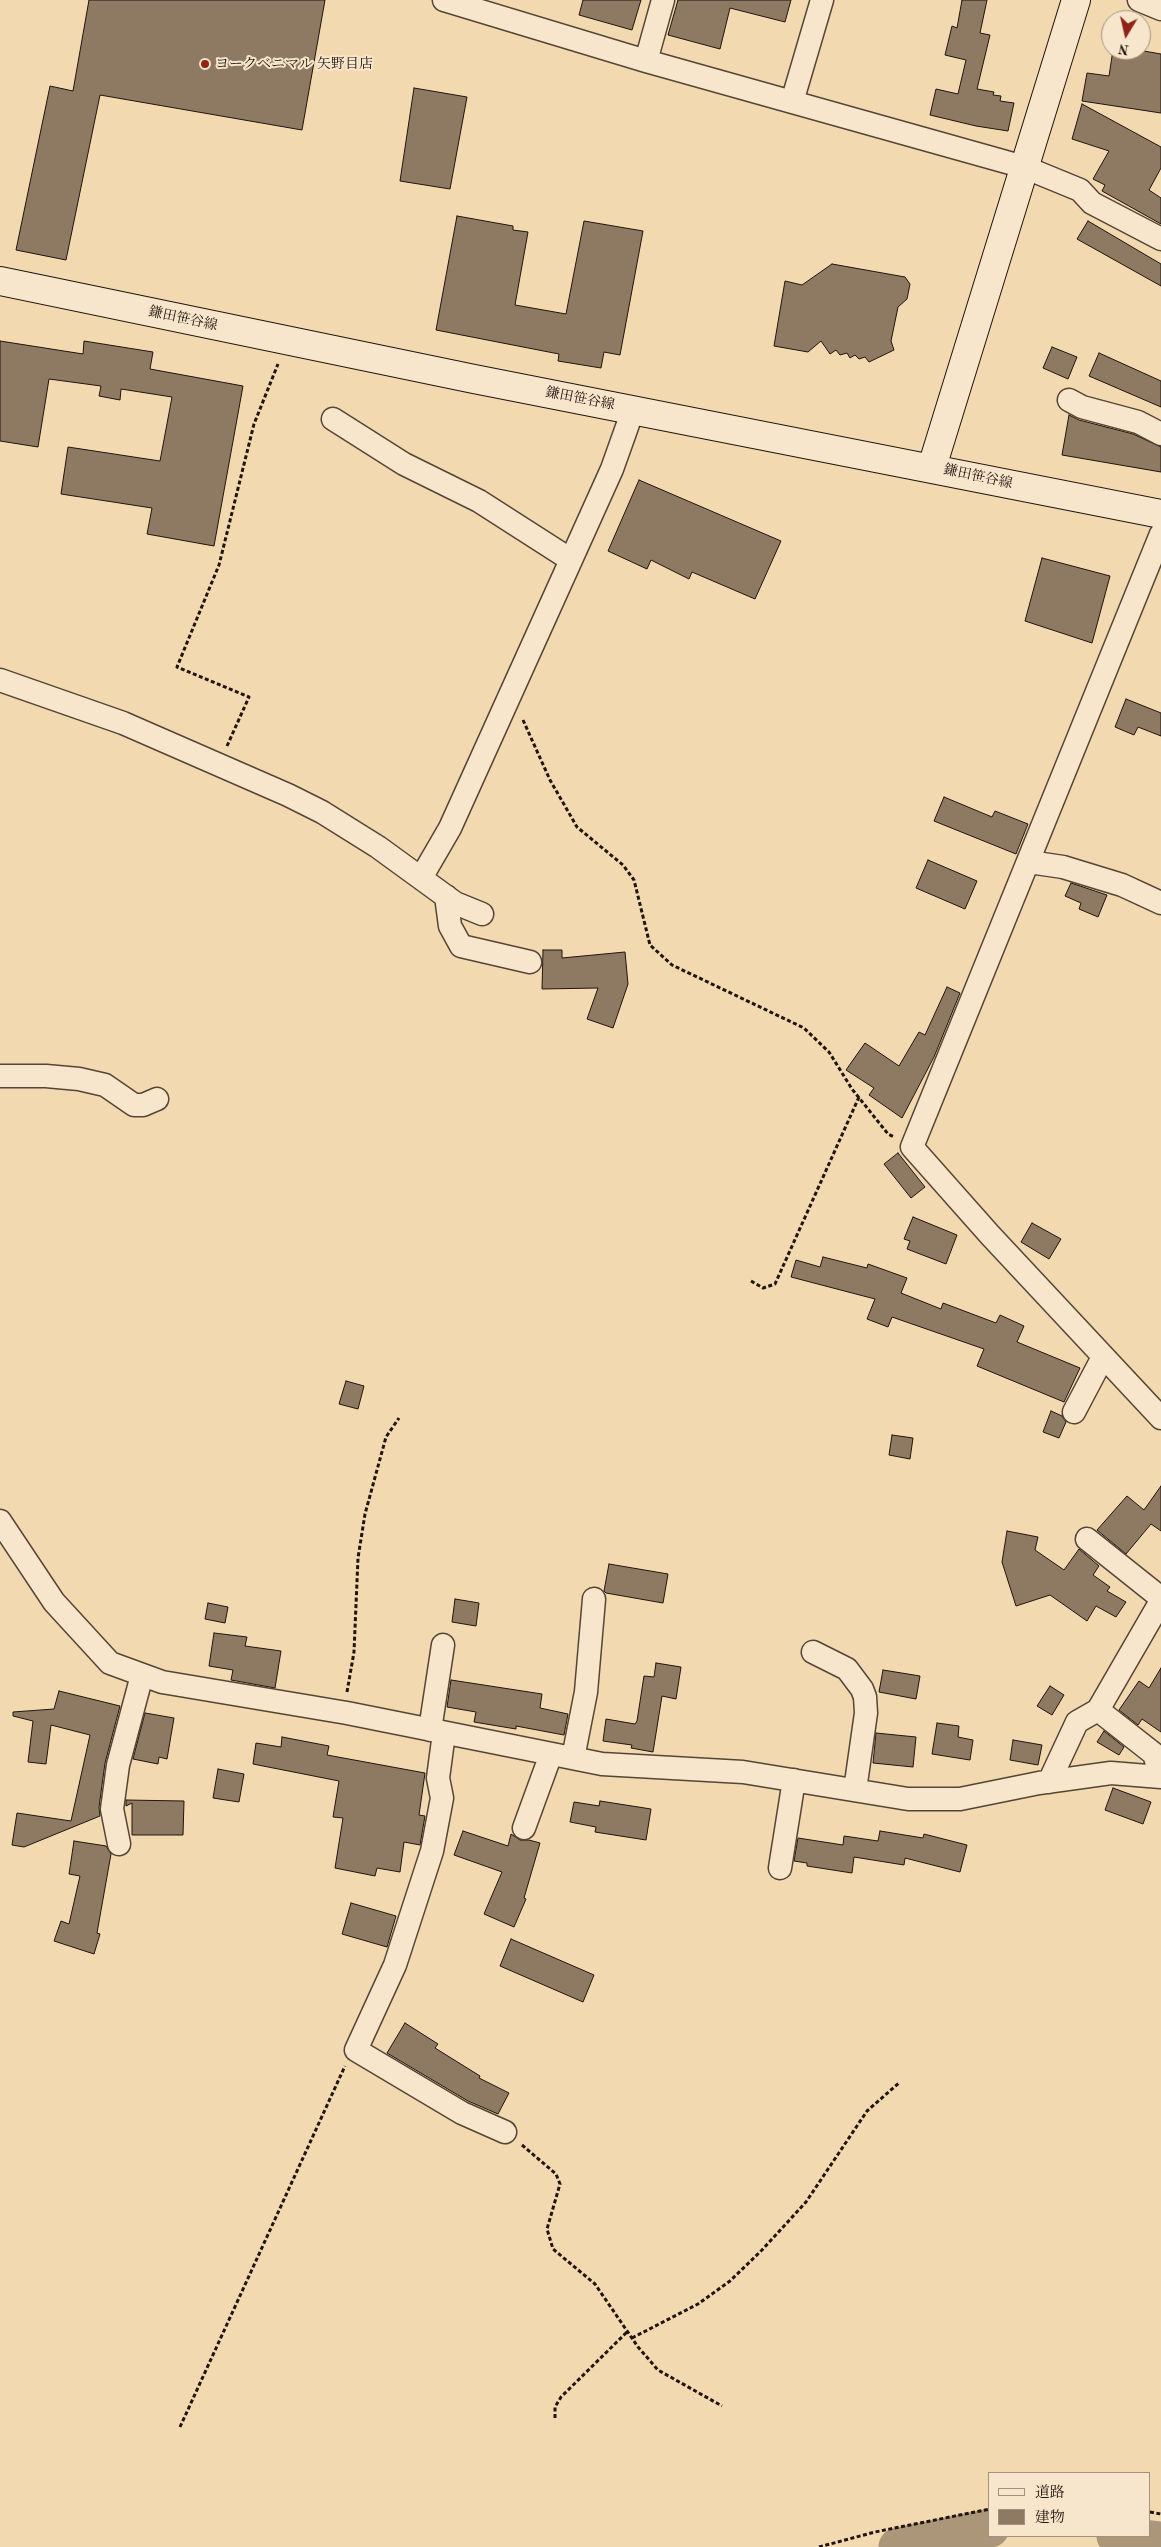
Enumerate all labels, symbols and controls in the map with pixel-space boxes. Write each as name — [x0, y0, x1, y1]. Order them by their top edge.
north arrow — [1101, 10, 1151, 60]
text: N — [1117, 41, 1130, 57]
place label: ヨークベニマル 矢野目店 — [215, 56, 373, 72]
marker: ヨークベニマル 矢野目店 — [199, 58, 211, 70]
street label: 鎌田笹谷線 — [147, 304, 219, 334]
street label: 鎌田笹谷線 — [544, 384, 616, 414]
street label: 鎌田笹谷線 — [942, 462, 1014, 492]
legend — [988, 2472, 1151, 2537]
text: 道路 — [1035, 2486, 1065, 2501]
text: 建物 — [1035, 2511, 1065, 2526]

